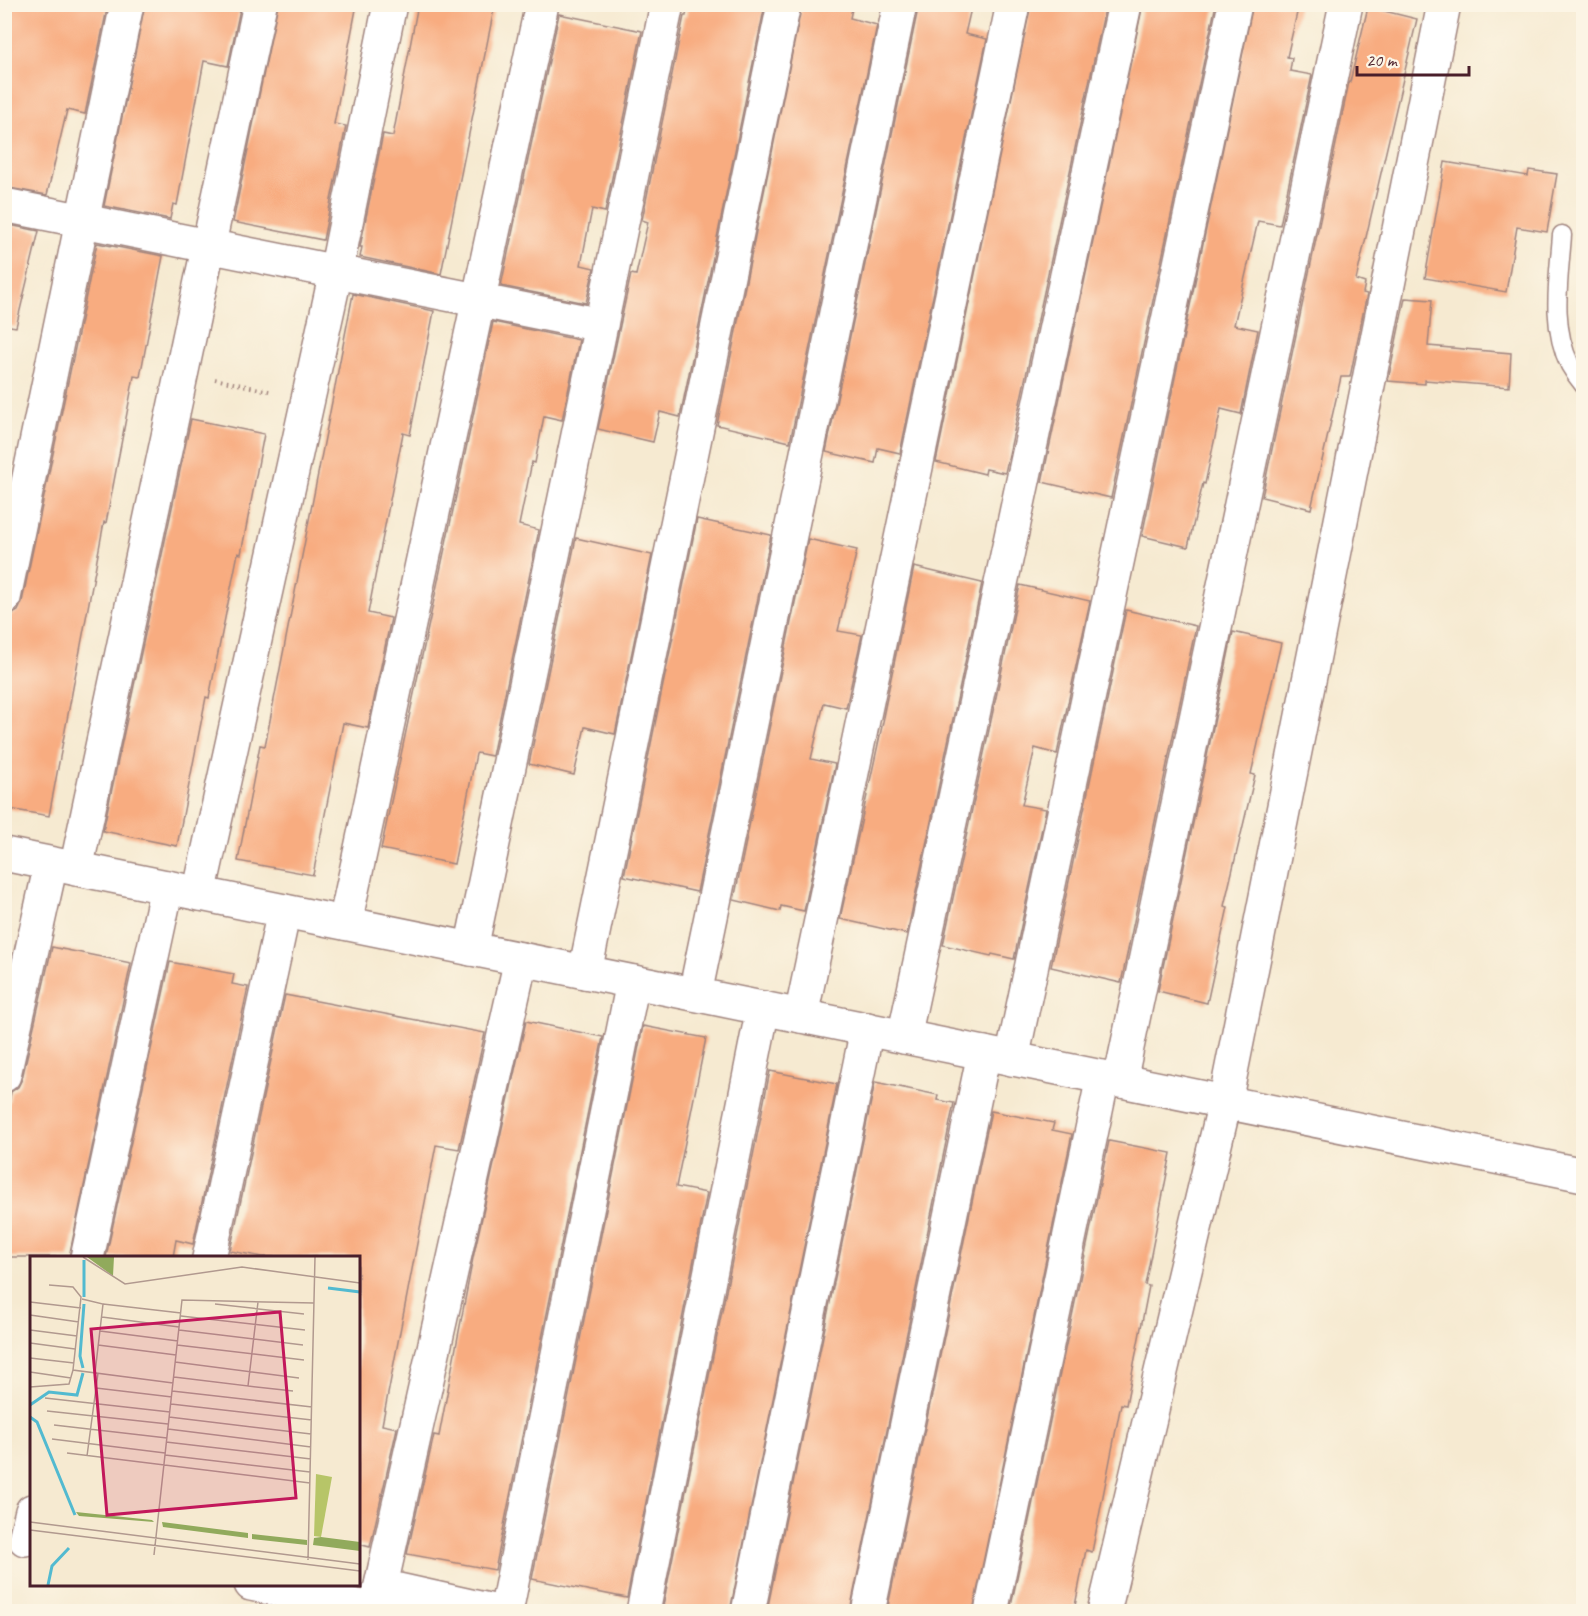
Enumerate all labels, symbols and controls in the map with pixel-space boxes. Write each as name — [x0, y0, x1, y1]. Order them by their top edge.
scale bar — [1357, 39, 1470, 77]
text: 20 m — [1366, 49, 1399, 71]
inset map — [30, 1256, 360, 1586]

